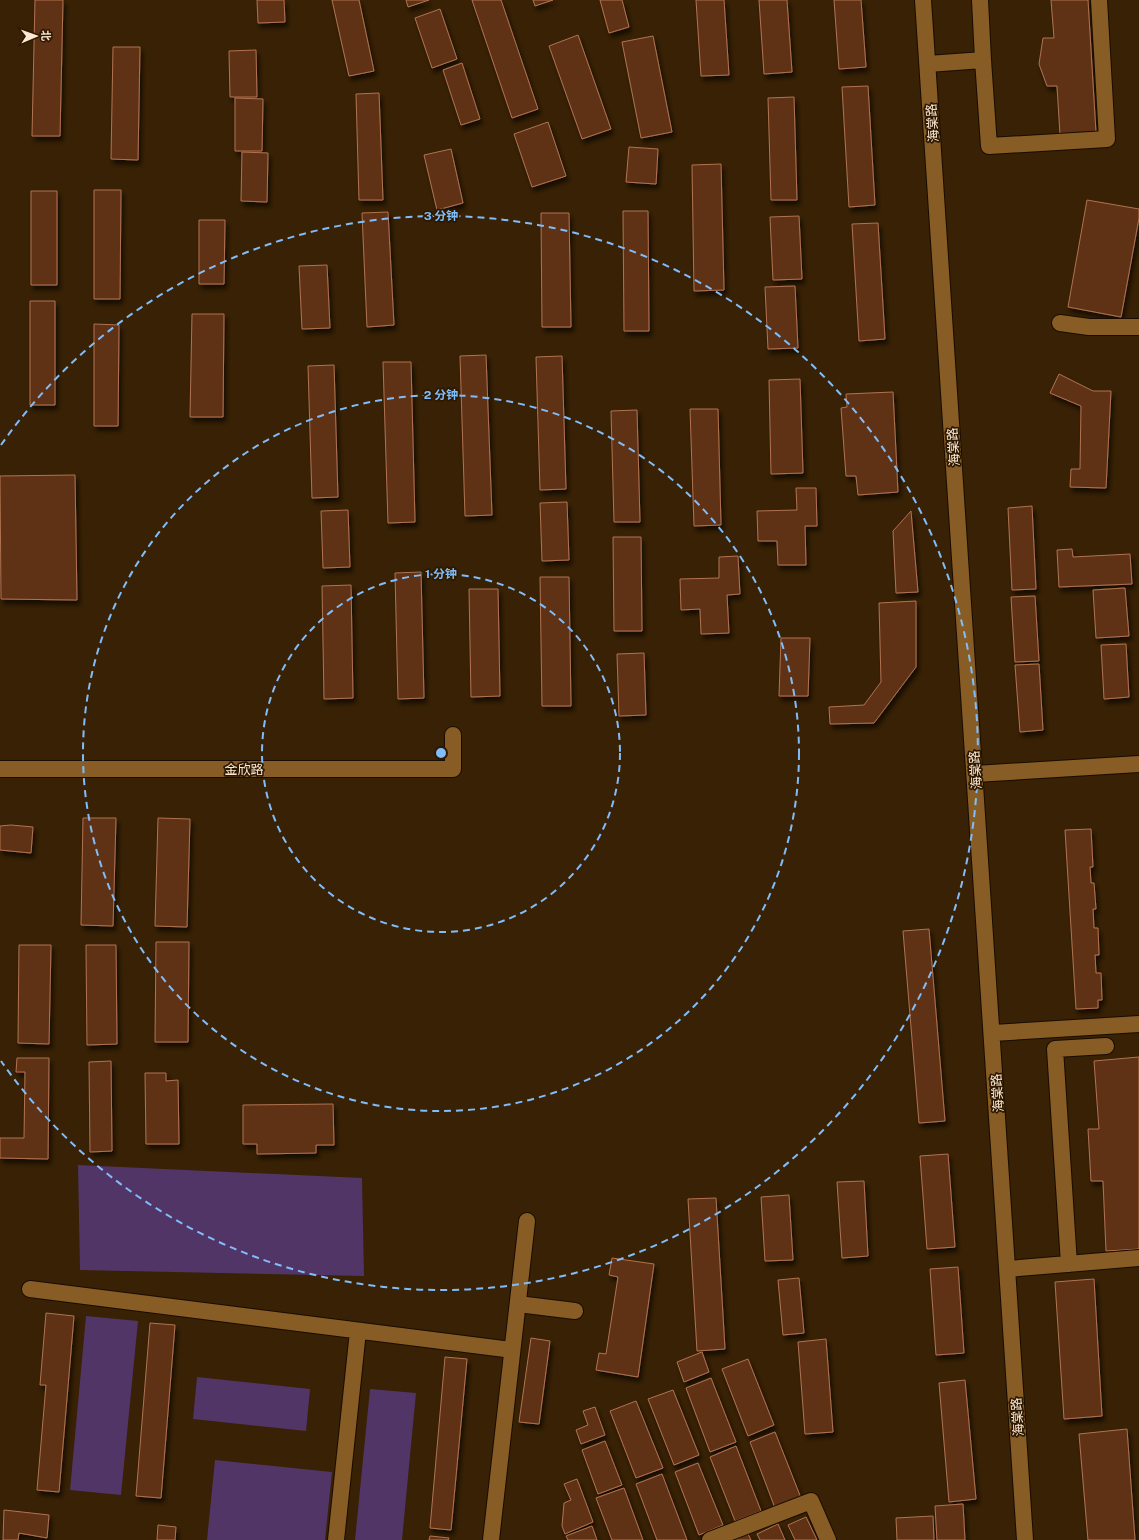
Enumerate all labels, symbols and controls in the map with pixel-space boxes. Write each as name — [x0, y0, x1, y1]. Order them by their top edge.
north arrow — [16, 16, 56, 56]
text: 北 — [40, 30, 52, 41]
street label: 海棠路 — [924, 103, 941, 143]
text: 3 分钟 — [424, 209, 458, 223]
text: 2 分钟 — [424, 388, 458, 402]
street label: 海棠路 — [945, 427, 962, 467]
text: 1 分钟 — [425, 567, 457, 581]
centre of rings — [434, 746, 448, 760]
street label: 海棠路 — [967, 750, 984, 790]
street label: 金欣路 — [224, 762, 264, 777]
street label: 海棠路 — [989, 1073, 1006, 1113]
street label: 海棠路 — [1009, 1397, 1026, 1437]

